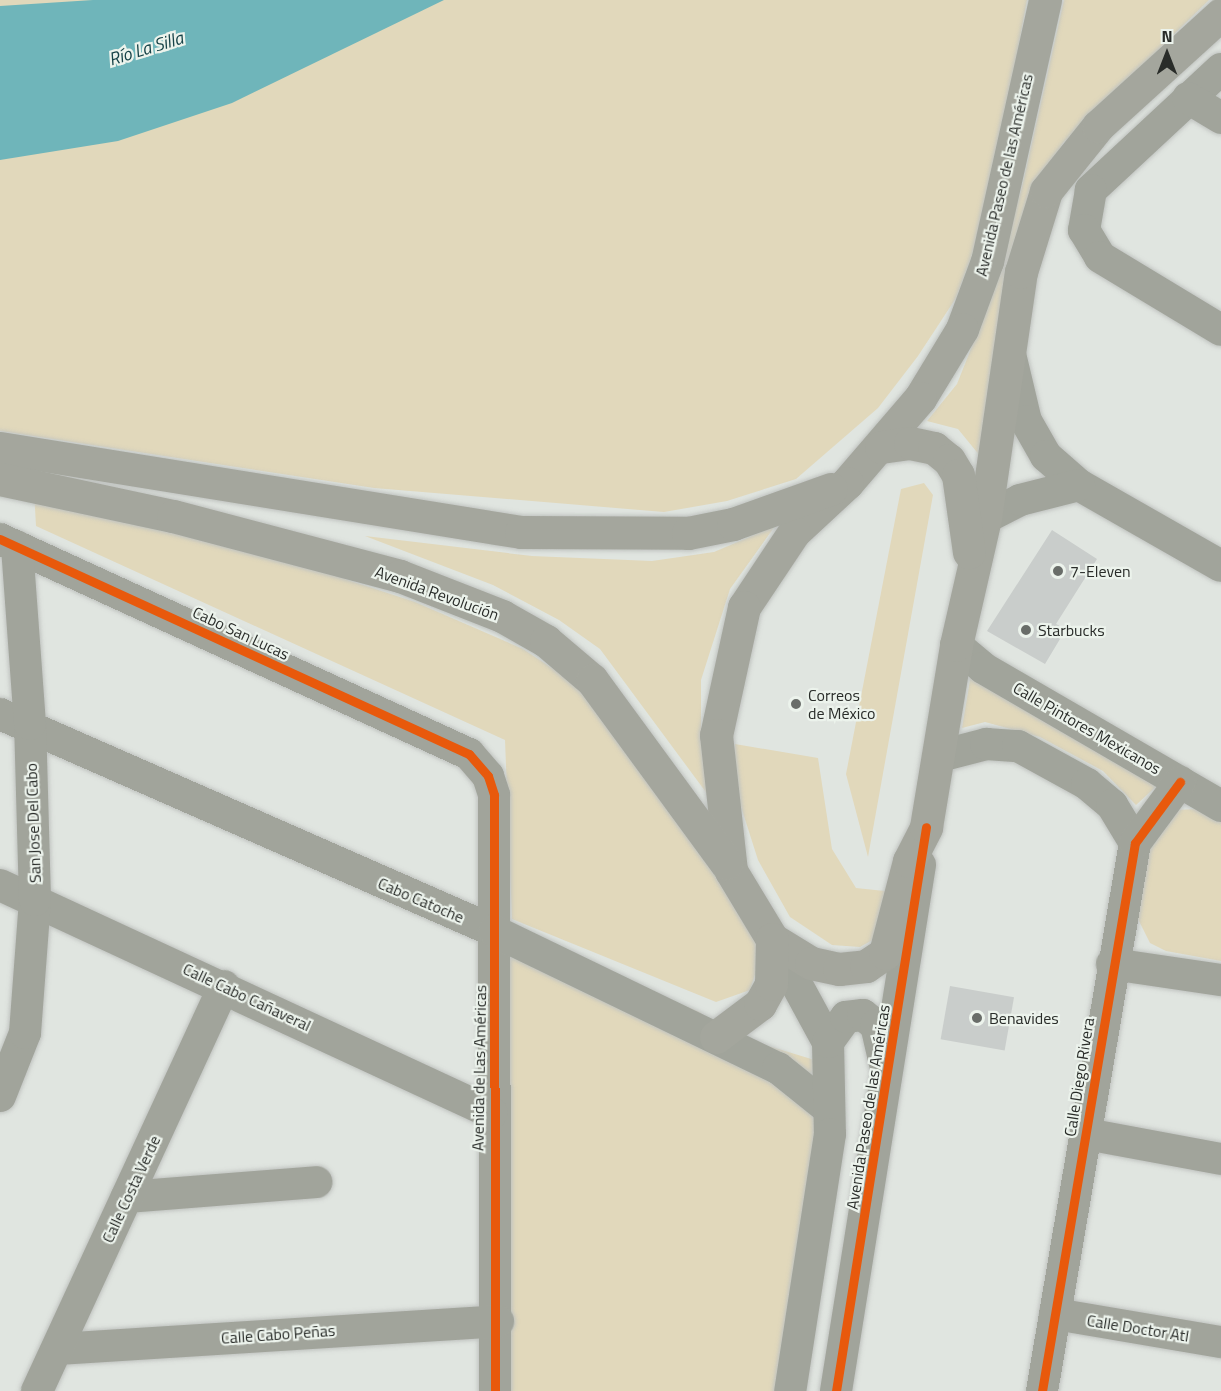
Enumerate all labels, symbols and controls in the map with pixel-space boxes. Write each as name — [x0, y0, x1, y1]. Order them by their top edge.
north arrow — [1137, 24, 1197, 84]
text: N — [1161, 24, 1173, 48]
water label: Río La Silla — [106, 27, 186, 71]
street label: Avenida Paseo de las Américas — [971, 72, 1037, 278]
place label: 7-Eleven — [1070, 561, 1131, 581]
street label: Avenida Revolución — [372, 562, 502, 624]
marker: 7-Eleven — [1051, 564, 1065, 578]
street label: Cabo San Lucas — [190, 602, 292, 664]
place label: Starbucks — [1038, 620, 1105, 640]
marker: Starbucks — [1019, 623, 1033, 637]
street label: Calle Pintores Mexicanos — [1010, 678, 1164, 778]
place label: Correos de México — [808, 685, 876, 723]
marker: Correos de México — [789, 697, 803, 711]
street label: San Jose Del Cabo — [21, 763, 45, 883]
street label: Cabo Catoche — [375, 873, 467, 927]
street label: Calle Cabo Cañaveral — [180, 959, 314, 1035]
street label: Avenida de Las Américas — [468, 985, 490, 1151]
street label: Avenida Paseo de las Américas — [842, 1003, 894, 1211]
place label: Benavides — [989, 1008, 1059, 1028]
marker: Benavides — [970, 1011, 984, 1025]
street label: Calle Diego Rivera — [1060, 1016, 1098, 1138]
street label: Calle Costa Verde — [98, 1132, 164, 1246]
street label: Calle Doctor Atl — [1086, 1310, 1190, 1346]
street label: Calle Cabo Peñas — [220, 1320, 336, 1348]

